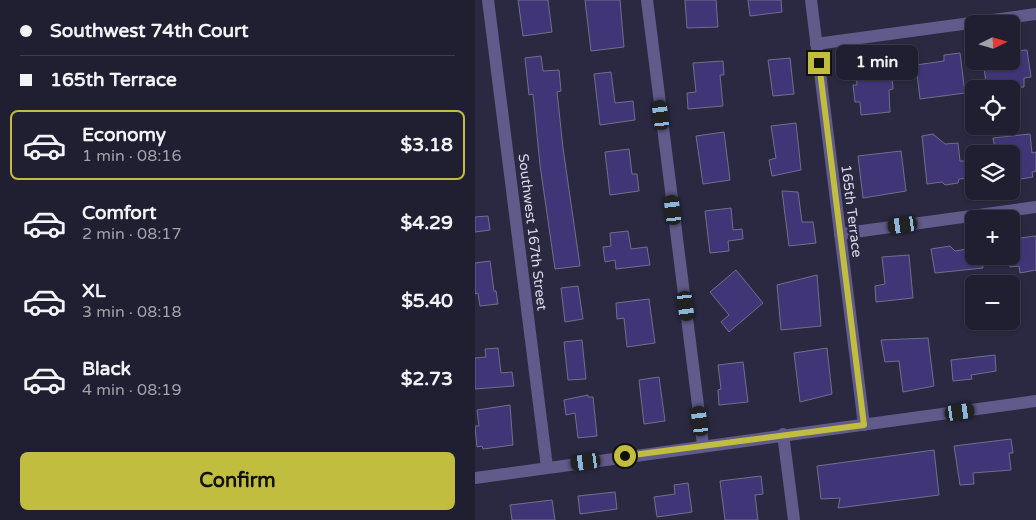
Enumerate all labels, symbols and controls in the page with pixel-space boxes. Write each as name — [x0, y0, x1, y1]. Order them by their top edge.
north arrow — [965, 15, 1020, 70]
map controls — [965, 15, 1020, 330]
text: Southwest 74th Court — [50, 20, 249, 42]
callout: 1 min — [837, 46, 919, 80]
route end — [808, 52, 830, 74]
text: 1 min — [856, 52, 898, 72]
text: 165th Terrace — [50, 69, 177, 91]
button: locate — [965, 80, 1020, 135]
car — [651, 99, 670, 131]
icon: car — [22, 123, 67, 168]
text: Economy — [82, 124, 166, 146]
text: $3.18 — [401, 134, 453, 156]
button: layers — [965, 145, 1020, 200]
text: 1 min · 08:16 — [82, 146, 181, 166]
street label: Southwest 167th Street — [514, 153, 551, 312]
street label: 165th Terrace — [837, 164, 866, 259]
car — [663, 194, 682, 226]
icon: car — [22, 201, 67, 246]
text: Comfort — [82, 202, 156, 224]
button: + — [965, 210, 1020, 265]
text: $4.29 — [401, 212, 453, 234]
car — [887, 215, 918, 235]
text: 2 min · 08:17 — [82, 224, 181, 244]
button: − — [965, 275, 1020, 330]
icon: car — [22, 279, 67, 324]
text: XL — [82, 280, 106, 302]
text: $5.40 — [401, 290, 453, 312]
car — [676, 290, 695, 322]
text: 3 min · 08:18 — [82, 302, 181, 322]
icon: car — [22, 357, 67, 402]
text: Black — [82, 358, 131, 380]
text: $2.73 — [401, 368, 453, 390]
text: 4 min · 08:19 — [82, 380, 181, 400]
car — [944, 402, 975, 422]
car — [690, 405, 709, 437]
route start — [614, 445, 636, 467]
button: Confirm — [20, 452, 455, 510]
car — [570, 452, 601, 472]

